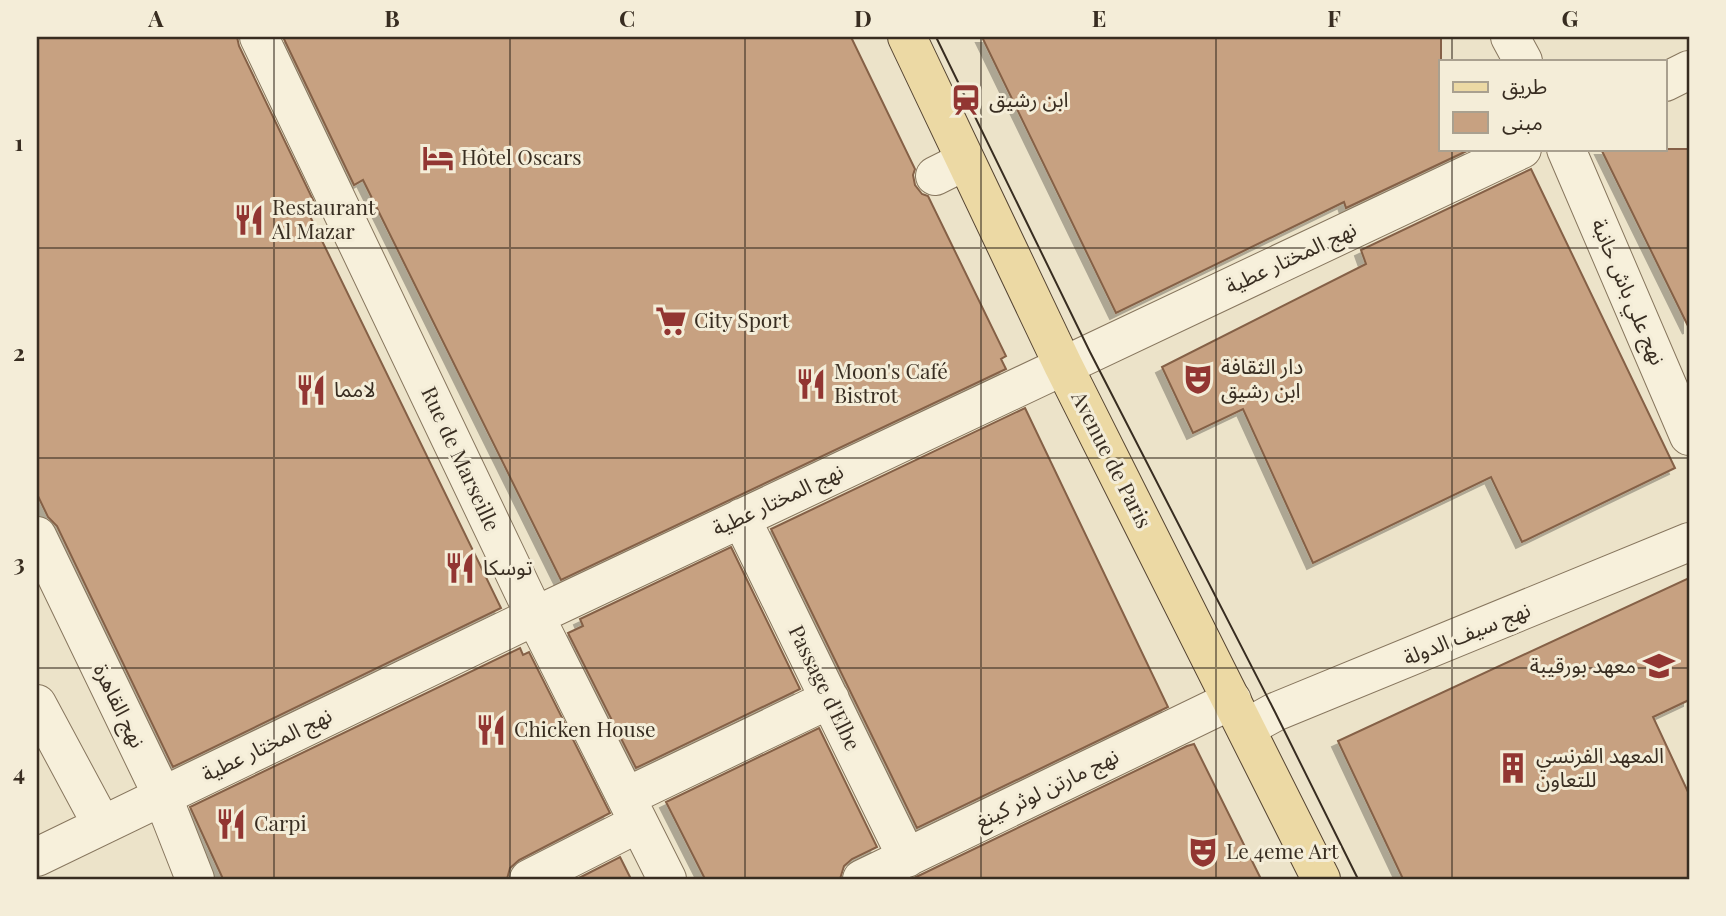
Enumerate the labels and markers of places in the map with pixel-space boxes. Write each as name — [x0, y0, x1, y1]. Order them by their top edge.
station icon: ابن رشيق — [949, 83, 983, 117]
place label: ابن رشيق — [989, 84, 1069, 113]
hotel icon: Hôtel Oscars — [421, 141, 455, 175]
place label: Hôtel Oscars — [461, 142, 582, 170]
place label: Restaurant Al Mazar — [271, 192, 376, 244]
restaurant icon: Restaurant Al Mazar — [232, 203, 266, 237]
supermarket icon: City Sport — [654, 304, 688, 338]
place label: City Sport — [694, 305, 790, 333]
place label: دار الثقافة ابن رشيق — [1221, 351, 1303, 404]
place label: Moon's Café Bistrot — [834, 356, 948, 408]
theatre icon: دار الثقافة ابن رشيق — [1181, 362, 1215, 396]
restaurant icon: Moon's Café Bistrot — [794, 367, 828, 401]
restaurant icon: لامما — [294, 373, 328, 407]
place label: لامما — [334, 374, 376, 402]
restaurant icon: توسكا — [443, 551, 477, 585]
place label: توسكا — [483, 552, 532, 580]
school or university icon: معهد بورقيبة — [1642, 649, 1676, 683]
place label: معهد بورقيبة — [1530, 650, 1636, 678]
restaurant icon: Chicken House — [474, 713, 508, 747]
place label: Chicken House — [514, 714, 656, 742]
place label: المعهد الفرنسي للتعاون — [1536, 740, 1664, 792]
building icon: المعهد الفرنسي للتعاون — [1496, 751, 1530, 785]
restaurant icon: Carpi — [214, 807, 248, 841]
place label: Carpi — [254, 808, 307, 836]
theatre icon: Le 4eme Art — [1186, 835, 1220, 869]
place label: Le 4eme Art — [1226, 836, 1339, 864]

